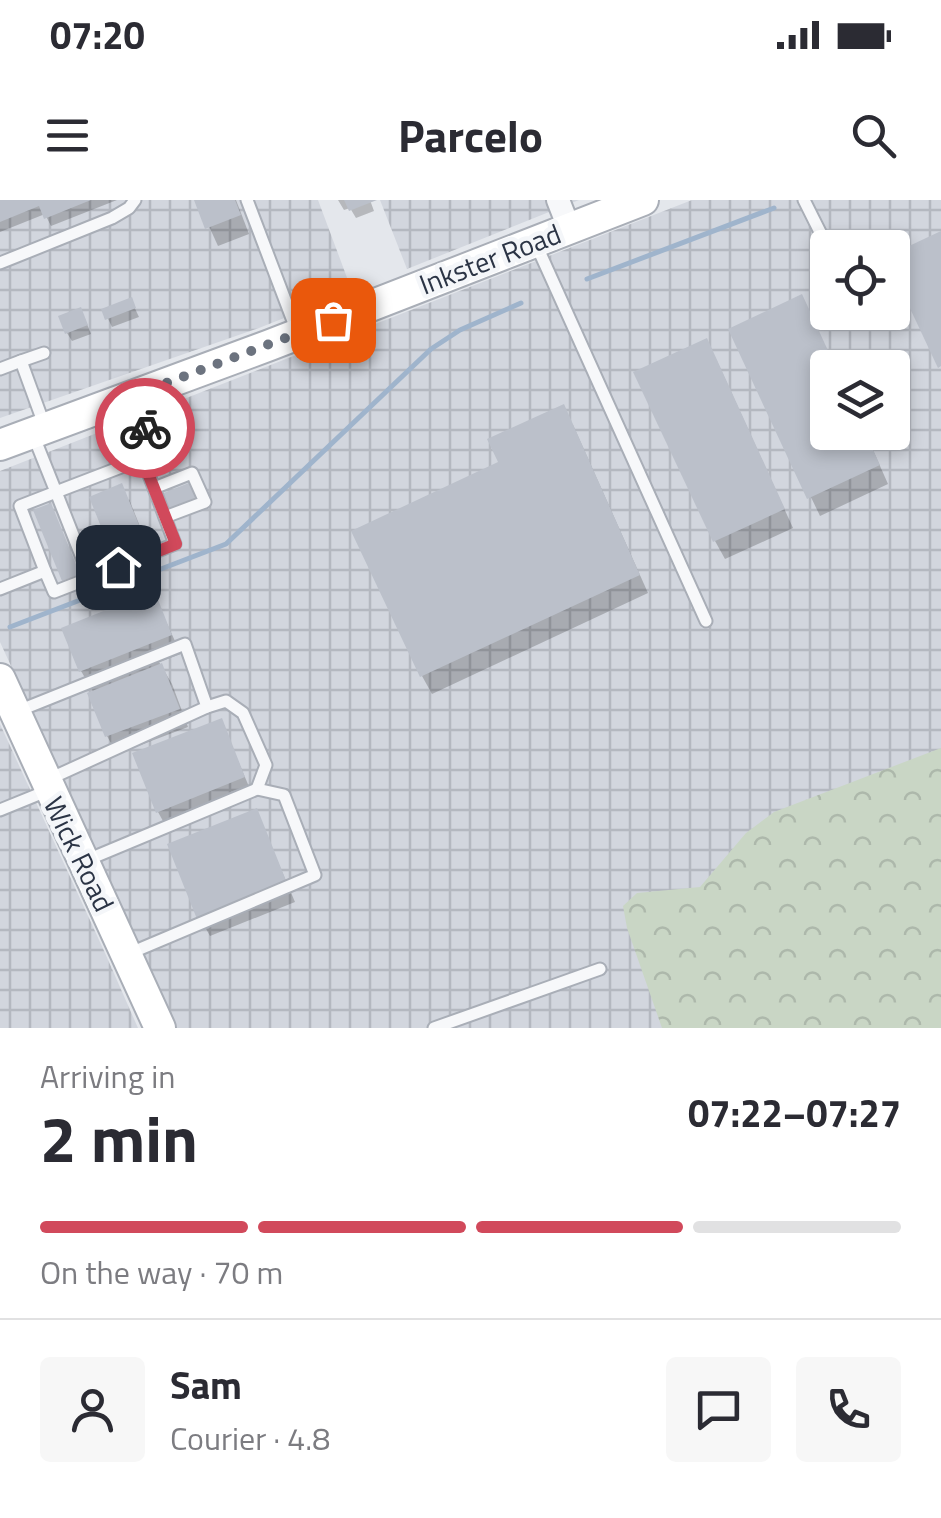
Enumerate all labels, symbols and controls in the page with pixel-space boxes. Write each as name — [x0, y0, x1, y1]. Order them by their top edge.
text: 07:20 — [50, 6, 145, 64]
text: Parcelo — [398, 101, 543, 169]
icon: menu — [40, 108, 95, 163]
icon: search — [846, 108, 901, 163]
street label: Inkster Road — [413, 212, 567, 305]
map controls — [810, 230, 910, 450]
button: locate — [810, 230, 910, 330]
pin — [291, 278, 376, 363]
icon: bag — [306, 293, 361, 348]
button: layers — [810, 350, 910, 450]
courier — [95, 378, 195, 478]
icon: bike — [118, 401, 173, 456]
pin — [76, 525, 161, 610]
icon: home — [91, 540, 146, 595]
street label: Wick Road — [33, 789, 126, 919]
text: Arriving in — [40, 1052, 176, 1100]
text: 07:22–07:27 — [688, 1084, 901, 1142]
text: 2 min — [40, 1088, 198, 1187]
text: On the way · 70 m — [40, 1248, 283, 1296]
text: Sam — [170, 1356, 242, 1414]
button: person — [40, 1357, 145, 1462]
button: chat — [666, 1357, 771, 1462]
button: phone — [796, 1357, 901, 1462]
text: Courier · 4.8 — [170, 1414, 330, 1462]

